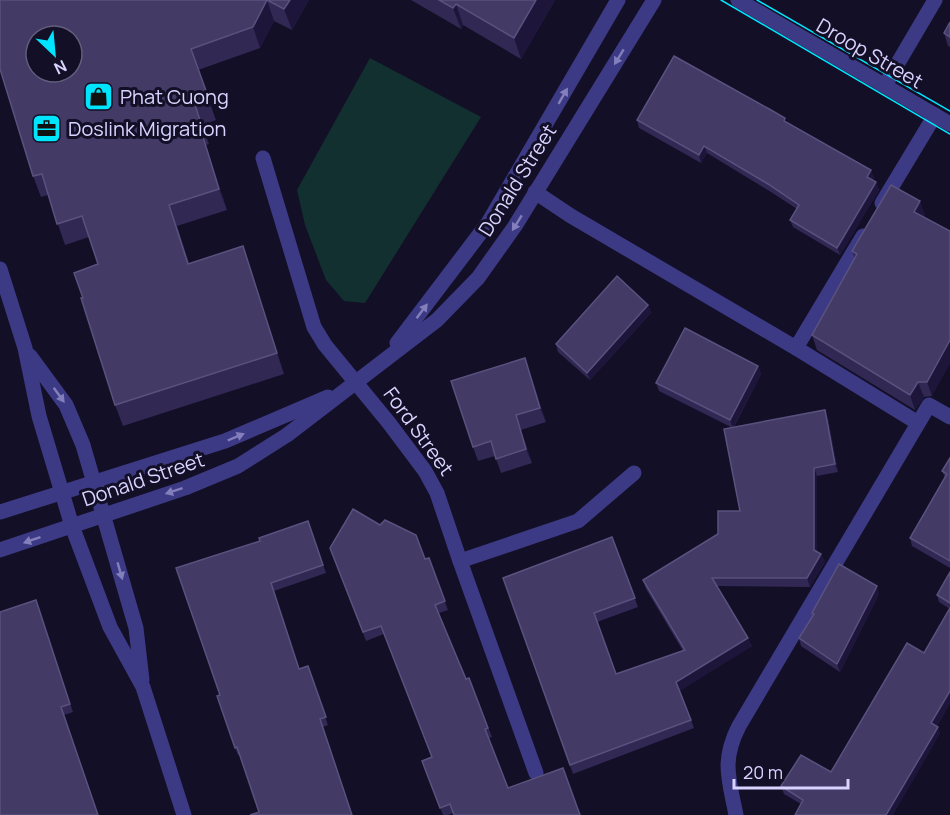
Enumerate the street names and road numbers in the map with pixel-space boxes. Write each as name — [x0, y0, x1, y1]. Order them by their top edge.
street label: Droop Street — [812, 12, 928, 94]
street label: Donald Street — [472, 119, 562, 241]
street label: Ford Street — [378, 381, 460, 481]
street label: Donald Street — [78, 445, 208, 513]

